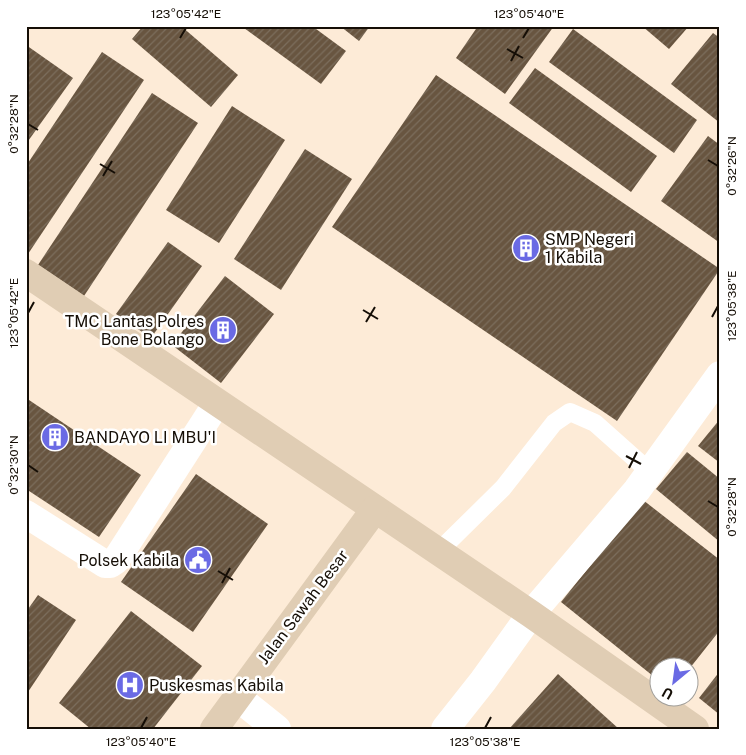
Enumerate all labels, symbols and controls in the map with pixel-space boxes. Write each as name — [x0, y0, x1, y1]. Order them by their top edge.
text: 123°05'42"E — [151, 7, 221, 21]
text: 123°05'40"E — [494, 7, 564, 21]
text: 0°32'28"N — [7, 94, 21, 154]
text: 0°32'26"N — [725, 136, 739, 196]
place label: SMP Negeri 1 Kabila — [545, 230, 634, 267]
building icon: SMP Negeri 1 Kabila — [511, 233, 541, 263]
text: 123°05'38"E — [725, 271, 739, 341]
text: 123°05'42"E — [7, 278, 21, 348]
place label: TMC Lantas Polres Bone Bolango — [65, 312, 204, 349]
building icon: TMC Lantas Polres Bone Bolango — [208, 315, 238, 345]
building icon: BANDAYO LI MBU'I — [40, 422, 70, 452]
place label: BANDAYO LI MBU'I — [74, 428, 216, 447]
text: 0°32'30"N — [7, 435, 21, 495]
text: 0°32'28"N — [725, 477, 739, 537]
public building icon: Polsek Kabila — [183, 545, 213, 575]
street label: Jalan Sawah Besar — [254, 546, 352, 668]
place label: Polsek Kabila — [78, 551, 179, 570]
north arrow — [648, 658, 698, 708]
hospital icon: Puskesmas Kabila — [115, 670, 145, 700]
place label: Puskesmas Kabila — [149, 676, 284, 695]
text: U — [659, 684, 676, 703]
text: 123°05'40"E — [106, 735, 176, 749]
text: 123°05'38"E — [450, 735, 520, 749]

